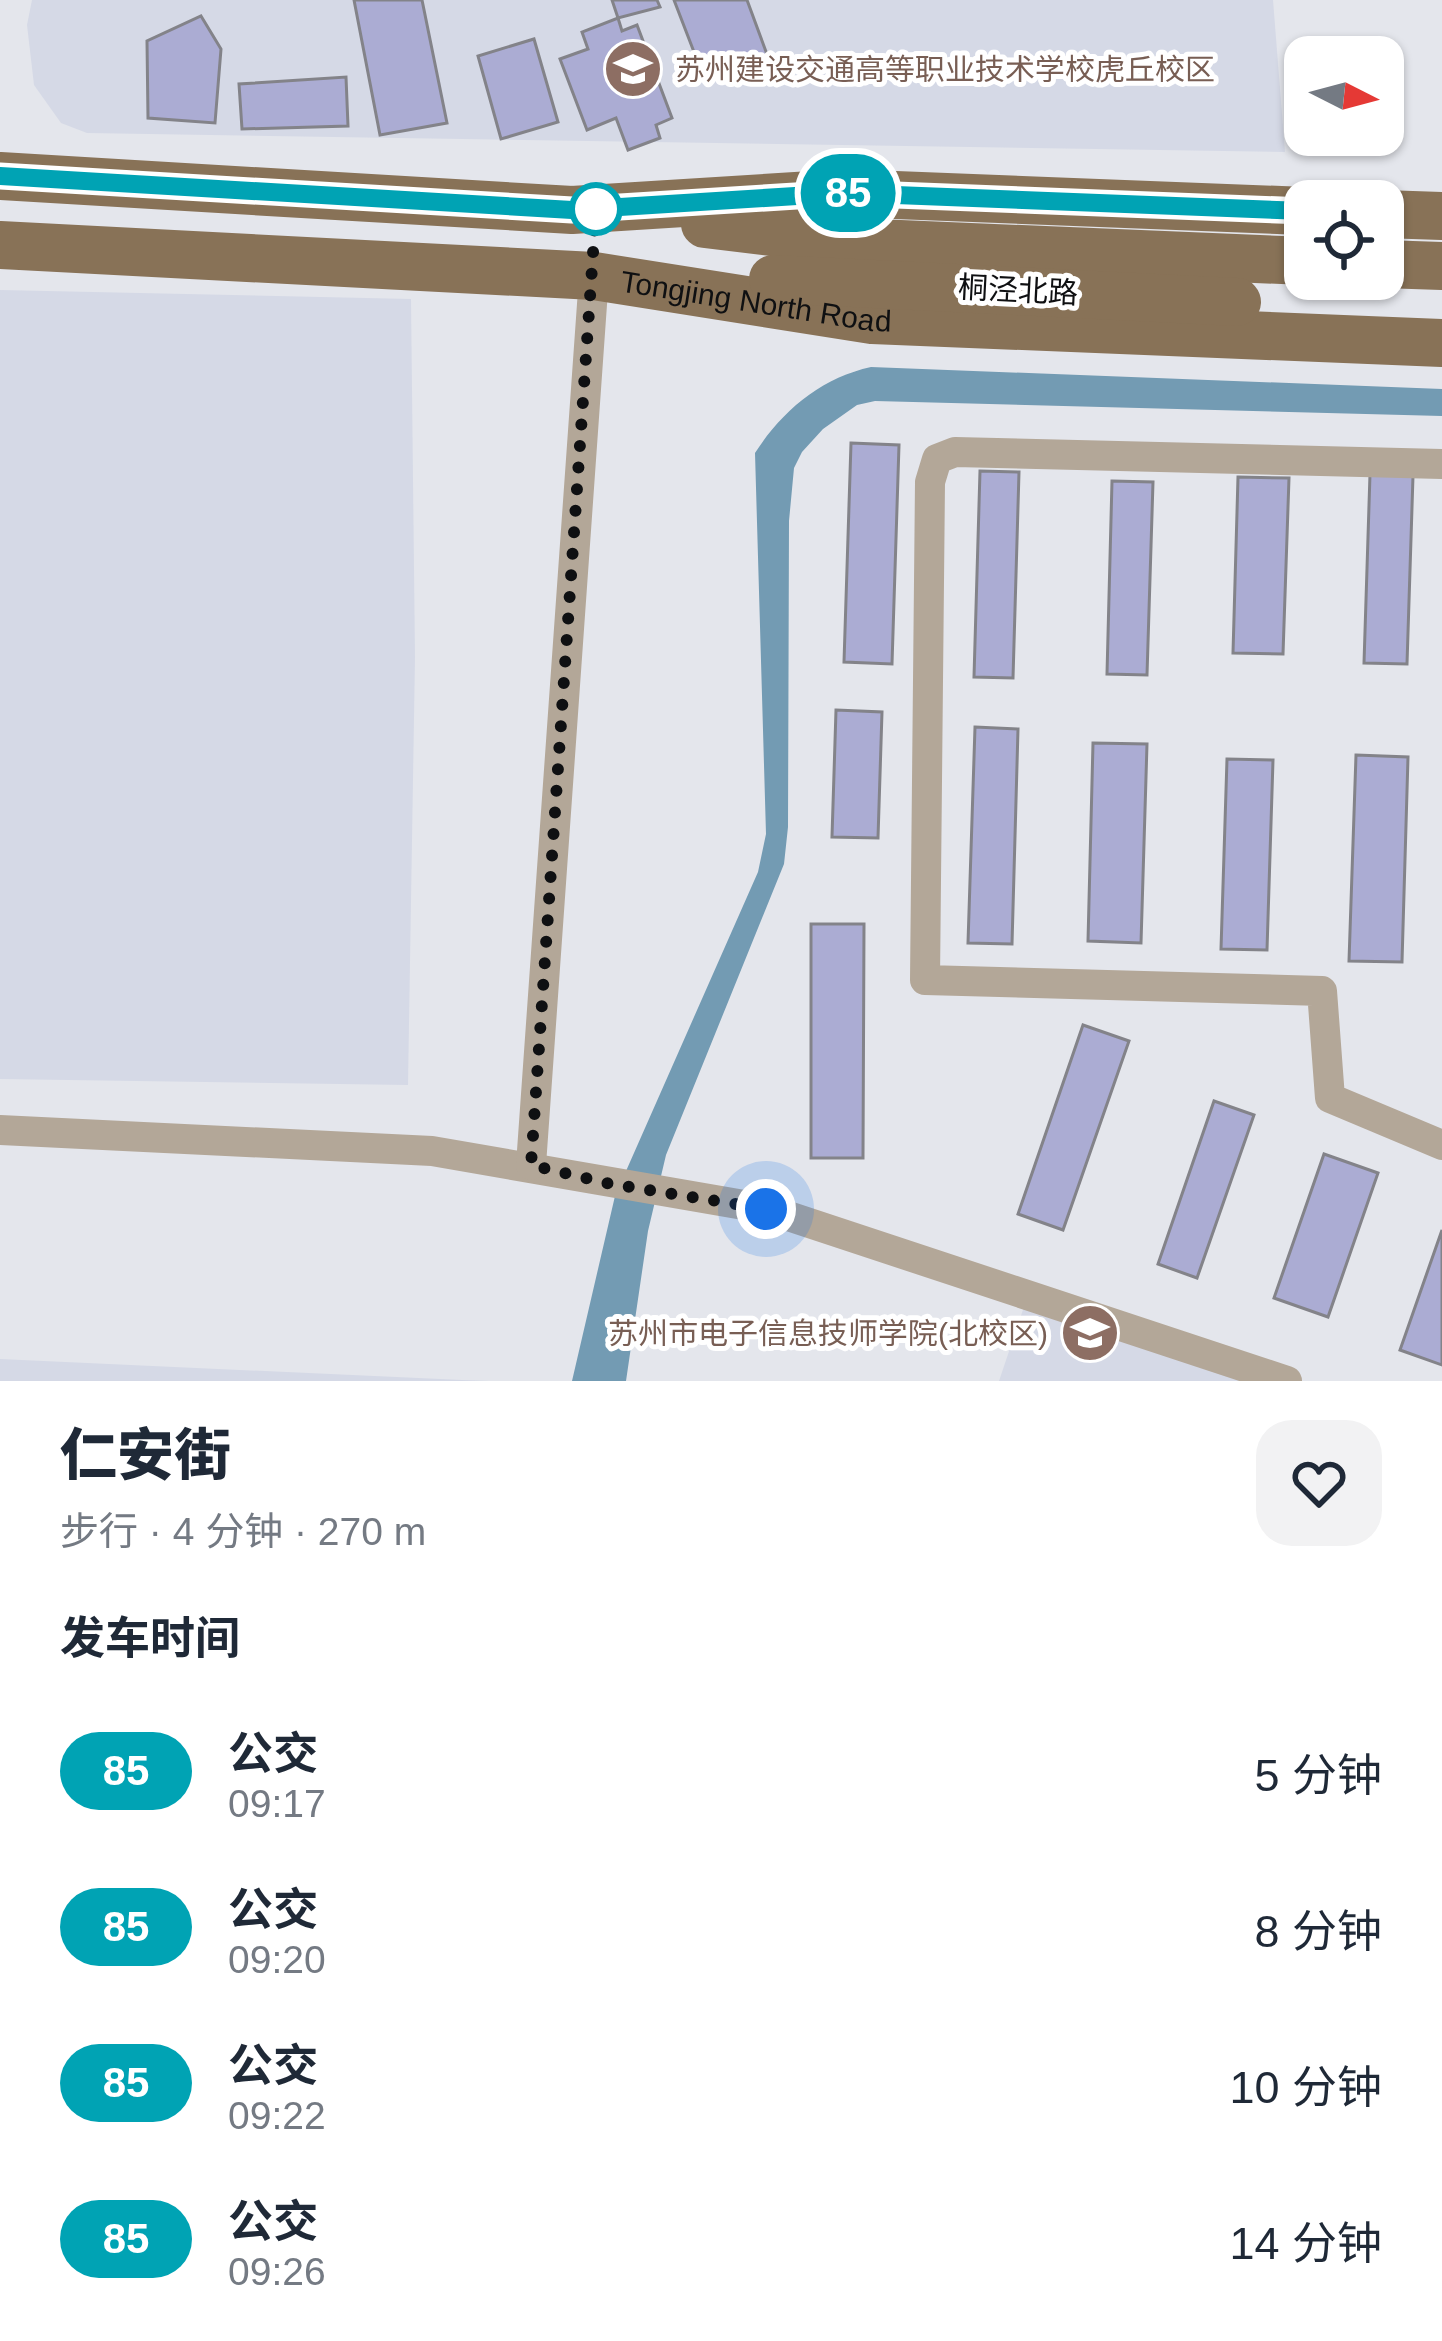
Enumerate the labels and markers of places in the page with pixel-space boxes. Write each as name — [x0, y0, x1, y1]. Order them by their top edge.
school or university icon: 苏州建设交通高等职业技术学校虎丘校区 — [602, 38, 664, 100]
place label: 苏州建设交通高等职业技术学校虎丘校区 — [675, 53, 1215, 86]
unlabelled marker — [571, 184, 621, 234]
school or university icon: 苏州市电子信息技师学院(北校区) — [1059, 1302, 1121, 1364]
place label: 苏州市电子信息技师学院(北校区) — [608, 1317, 1048, 1350]

